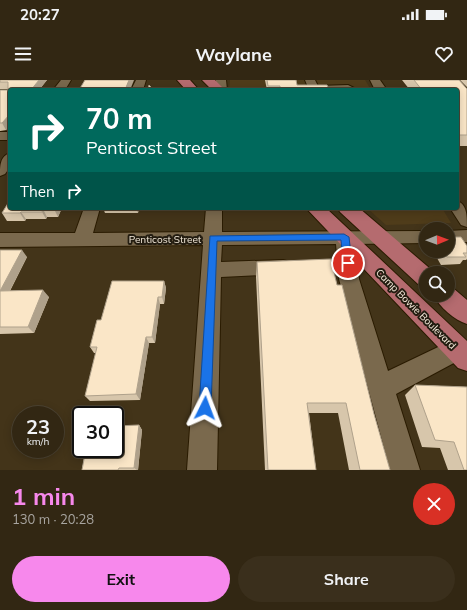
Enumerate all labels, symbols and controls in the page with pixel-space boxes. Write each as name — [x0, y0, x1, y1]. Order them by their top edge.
text: 20:27 — [20, 5, 60, 24]
icon: menu — [12, 43, 34, 65]
text: Waylane — [195, 43, 272, 66]
icon: heart — [433, 43, 455, 65]
text: 70 m — [86, 101, 152, 136]
icon: right — [20, 104, 72, 156]
text: Penticost Street — [86, 136, 217, 159]
icon: right — [63, 180, 85, 202]
text: Then — [20, 182, 55, 201]
north arrow — [419, 222, 455, 258]
map controls — [419, 222, 455, 302]
street label: Penticost Street — [129, 233, 202, 246]
pin — [331, 246, 365, 280]
icon: arrive — [337, 252, 359, 274]
street label: Camp Bowie Boulevard — [373, 266, 459, 352]
button: search — [419, 266, 455, 302]
position arrow — [184, 387, 226, 429]
speed limit sign: 30 — [72, 406, 124, 458]
text: 23 — [26, 414, 50, 439]
text: km/h — [27, 435, 49, 448]
text: 1 min — [12, 481, 75, 511]
button: close — [413, 483, 455, 525]
text: 130 m · 20:28 — [12, 511, 94, 527]
button: Exit — [12, 556, 230, 602]
button: Share — [238, 556, 455, 602]

